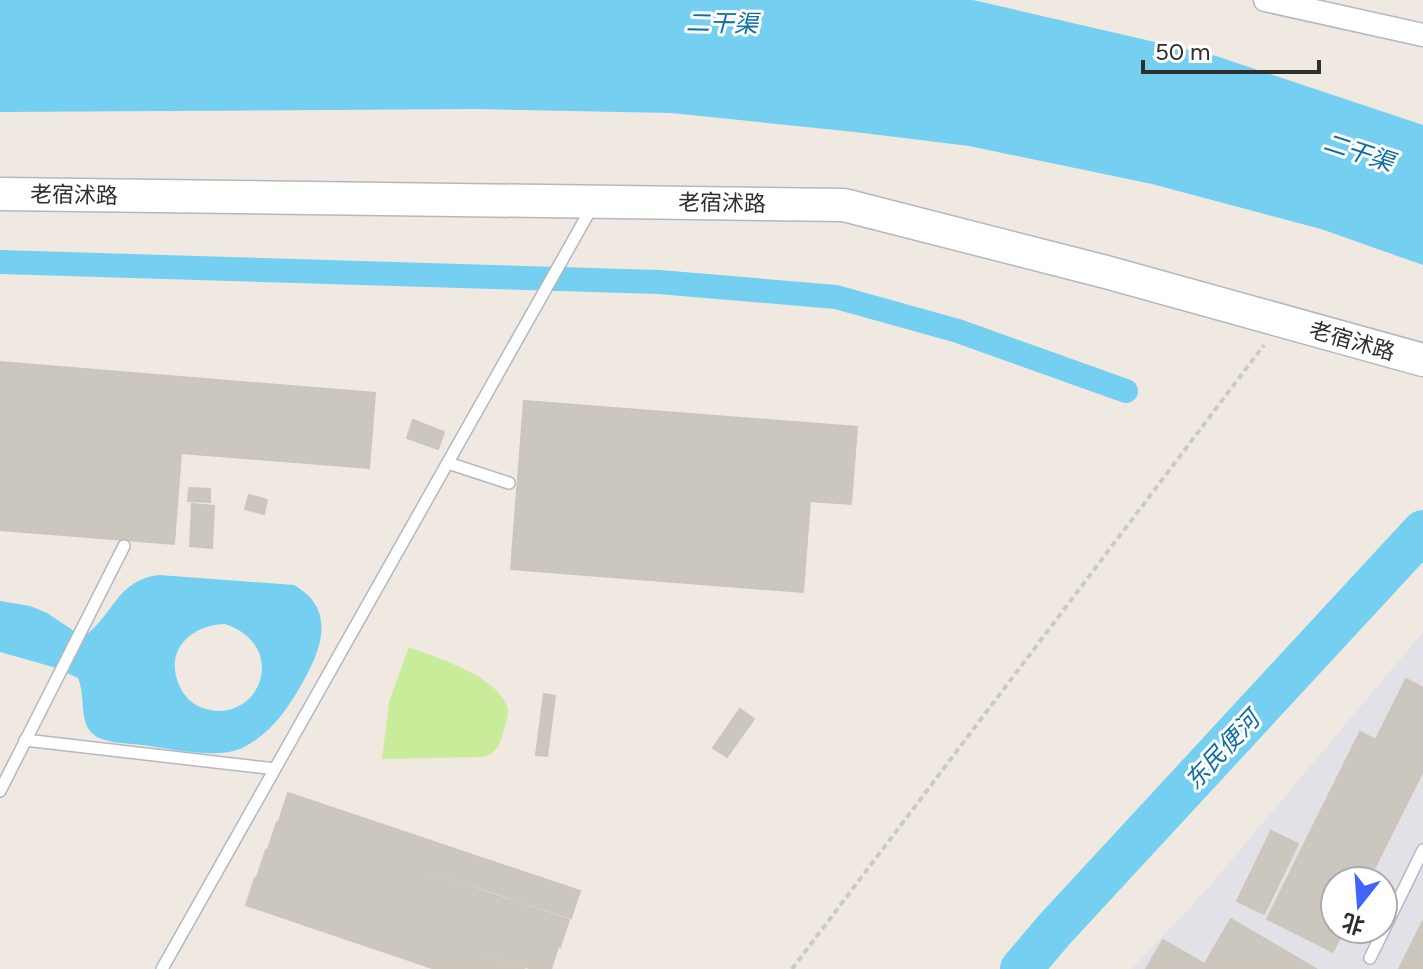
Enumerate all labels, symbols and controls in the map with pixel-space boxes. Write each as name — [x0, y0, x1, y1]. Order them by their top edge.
water label: 二干渠 — [686, 8, 761, 38]
scale bar — [1143, 24, 1319, 74]
text: 50 m — [1155, 37, 1211, 66]
water label: 二干渠 — [1320, 127, 1401, 178]
street label: 老宿沭路 — [30, 181, 118, 209]
street label: 老宿沭路 — [678, 189, 766, 217]
street label: 老宿沭路 — [1306, 316, 1398, 366]
water label: 东民便河 — [1179, 702, 1268, 795]
north arrow — [1319, 865, 1399, 945]
text: 北 — [1339, 908, 1368, 940]

